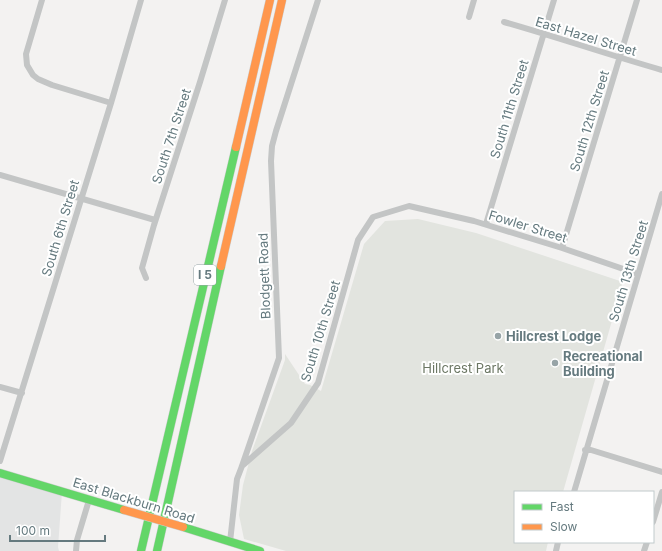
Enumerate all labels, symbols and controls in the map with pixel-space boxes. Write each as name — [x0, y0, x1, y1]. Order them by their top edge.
street label: East Hazel Street — [533, 13, 639, 59]
street label: South 11th Street — [486, 58, 532, 160]
street label: South 12th Street — [566, 68, 612, 174]
street label: South 7th Street — [148, 86, 194, 186]
street label: South 6th Street — [38, 178, 82, 278]
street label: Fowler Street — [487, 206, 569, 246]
street label: South 13th Street — [605, 218, 651, 324]
street label: Blodgett Road — [255, 233, 273, 319]
road number: I 5 — [194, 265, 216, 285]
street label: South 10th Street — [297, 278, 343, 384]
place label: Hillcrest Lodge — [506, 328, 602, 344]
marker: Hillcrest Lodge — [493, 331, 503, 341]
place label: Recreational Building — [563, 348, 643, 379]
marker: Recreational Building — [550, 358, 560, 368]
park label: Hillcrest Park — [422, 360, 504, 376]
street label: East Blackburn Road — [71, 474, 197, 526]
legend — [514, 491, 654, 543]
text: Fast — [550, 499, 574, 514]
scale bar — [10, 517, 105, 543]
text: Slow — [550, 519, 578, 534]
text: 100 m — [16, 523, 50, 538]

